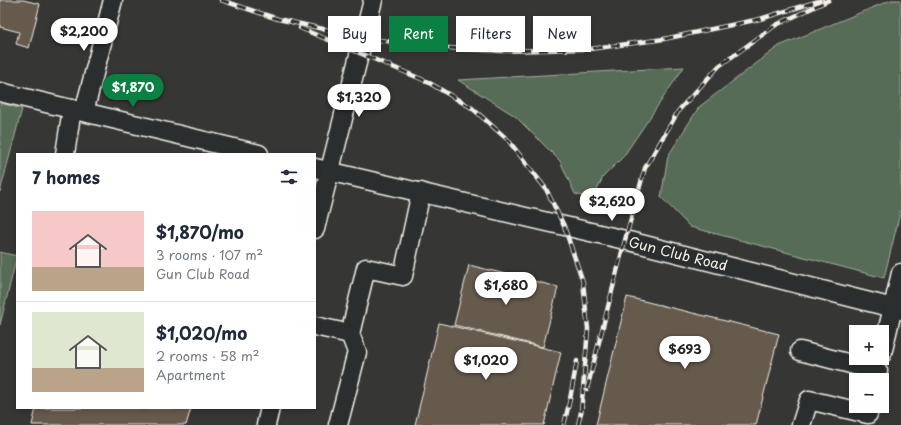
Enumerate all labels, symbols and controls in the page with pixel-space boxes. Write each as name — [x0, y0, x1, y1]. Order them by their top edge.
chip: Buy — [328, 16, 381, 52]
chip: Rent — [389, 16, 448, 52]
chip: Filters — [456, 16, 525, 52]
chip: New — [533, 16, 591, 52]
pin: $2,200 — [51, 18, 117, 52]
text: $2,200 — [60, 21, 108, 40]
pin: $1,870 — [100, 74, 166, 108]
text: $1,870 — [112, 77, 154, 96]
pin: $1,320 — [326, 84, 392, 118]
text: $1,320 — [336, 87, 382, 106]
text: 7 homes — [32, 164, 100, 190]
icon: filters — [278, 166, 300, 188]
pin: $2,620 — [579, 188, 645, 222]
text: $2,620 — [589, 191, 635, 210]
text: $1,870/mo — [156, 219, 244, 245]
icon: home — [64, 227, 112, 275]
street label: Gun Club Road — [627, 231, 730, 276]
text: 3 rooms · 107 m² — [156, 245, 263, 264]
text: Gun Club Road — [156, 264, 250, 283]
pin: $1,680 — [473, 272, 539, 306]
text: $1,680 — [484, 275, 528, 294]
text: $1,020/mo — [156, 320, 247, 346]
map controls — [849, 325, 889, 413]
button: + — [849, 325, 889, 365]
icon: home — [64, 328, 112, 376]
pin: $693 — [661, 336, 709, 370]
text: $693 — [668, 339, 702, 358]
text: 2 rooms · 58 m² — [156, 346, 259, 365]
pin: $1,020 — [453, 347, 519, 381]
text: $1,020 — [463, 350, 509, 369]
text: Apartment — [156, 365, 225, 384]
button: − — [849, 373, 889, 413]

